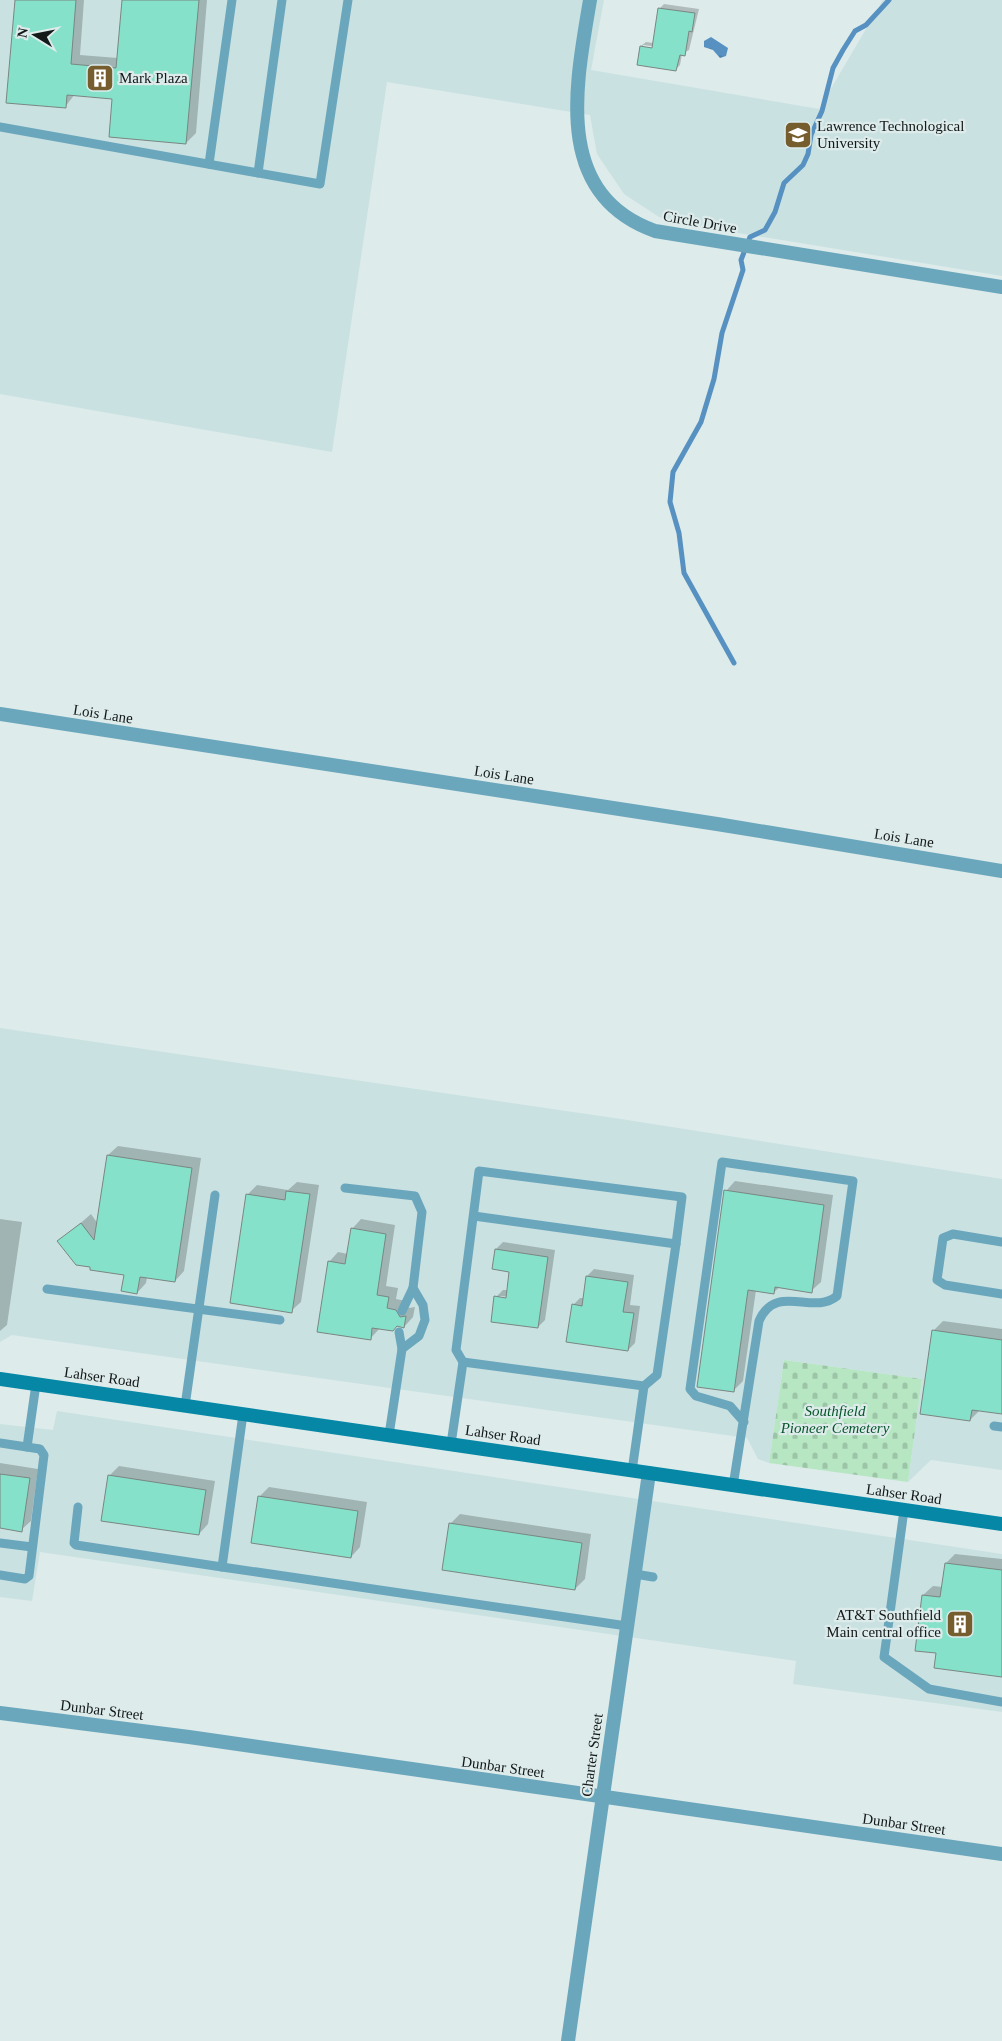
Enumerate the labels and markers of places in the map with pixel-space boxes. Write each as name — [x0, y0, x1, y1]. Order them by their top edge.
building icon: Mark Plaza — [85, 63, 115, 93]
place label: Mark Plaza — [119, 70, 188, 86]
place label: Lawrence Technological University — [817, 118, 964, 151]
school or university icon: Lawrence Technological University — [783, 120, 813, 150]
place label: AT&T Southfield Main central office — [826, 1607, 941, 1640]
building icon: AT&T Southfield Main central office — [945, 1609, 975, 1639]

